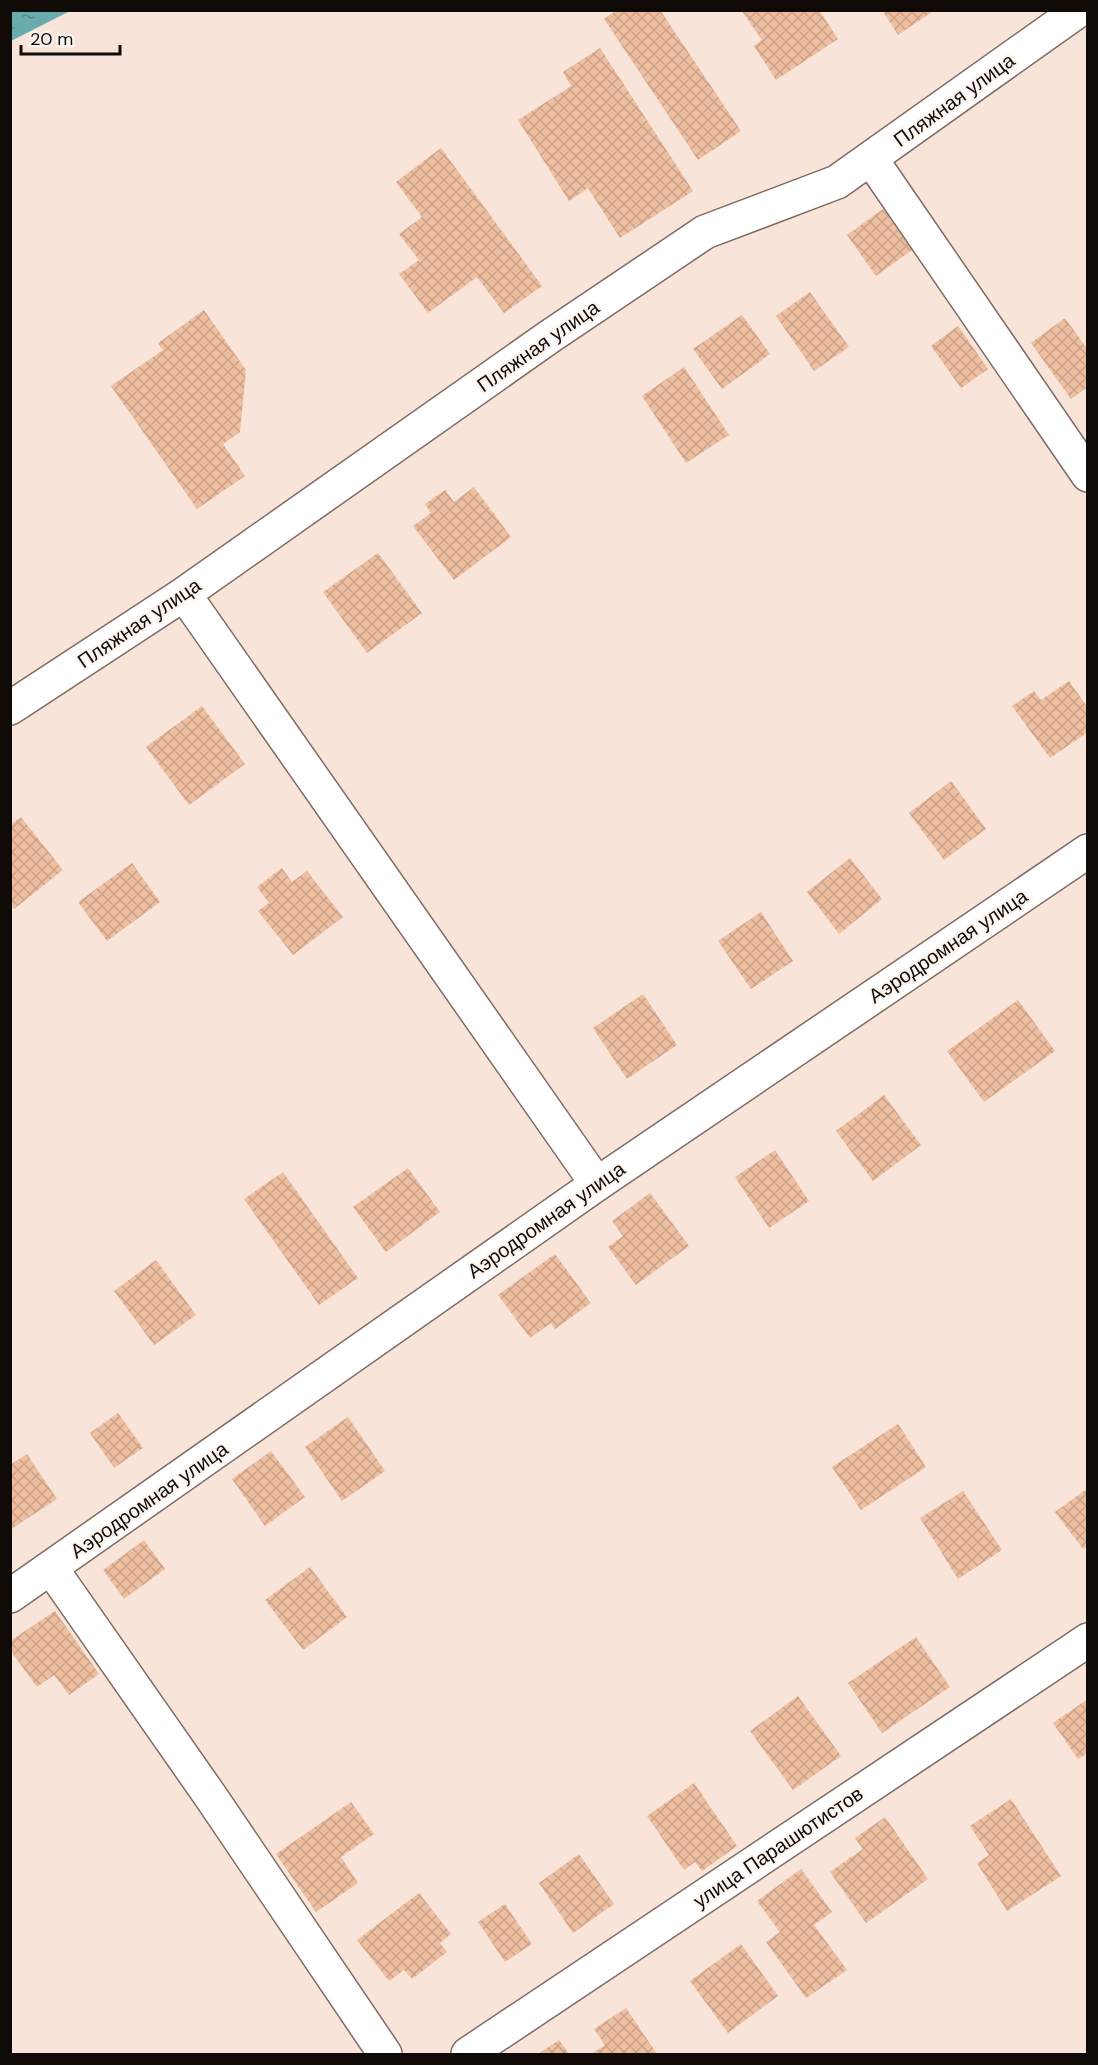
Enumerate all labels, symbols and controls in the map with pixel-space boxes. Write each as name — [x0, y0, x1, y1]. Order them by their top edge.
scale bar — [21, 18, 120, 56]
text: 20 m — [30, 27, 73, 51]
street label: Пляжная улица — [888, 47, 1020, 153]
street label: Пляжная улица — [472, 294, 605, 398]
street label: Пляжная улица — [72, 572, 206, 674]
street label: Аэродромная улица — [863, 883, 1033, 1009]
street label: Аэродромная улица — [462, 1155, 631, 1284]
street label: Аэродромная улица — [65, 1435, 234, 1564]
street label: улица Парашютистов — [688, 1780, 868, 1914]

